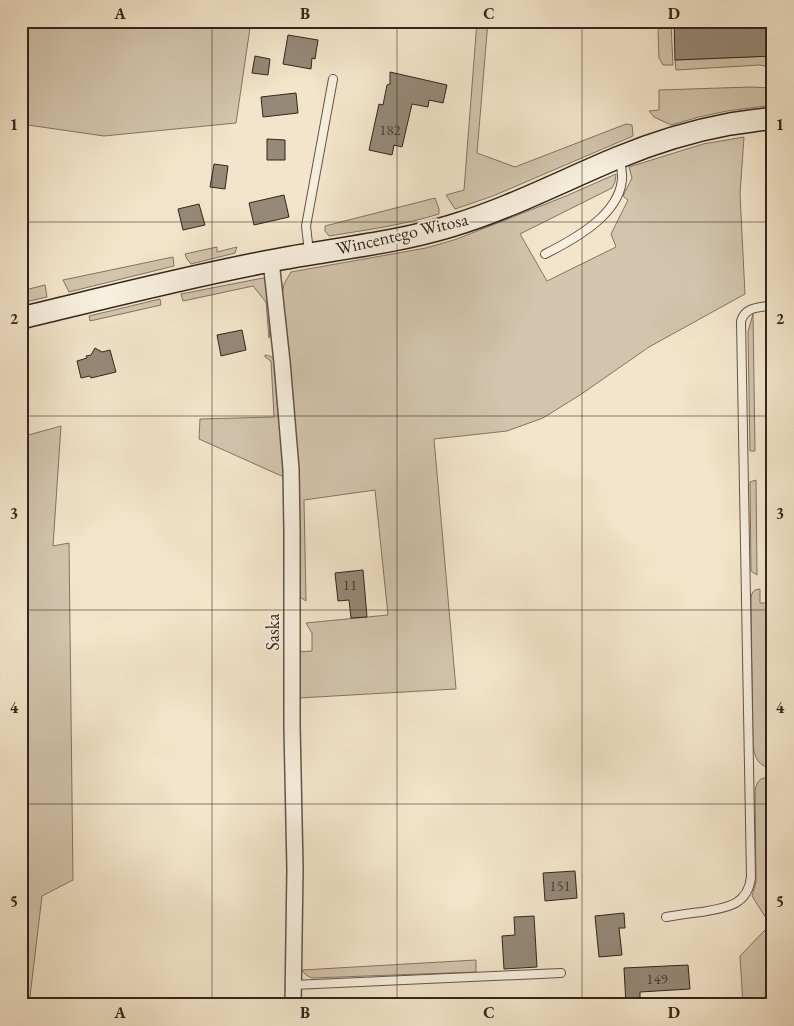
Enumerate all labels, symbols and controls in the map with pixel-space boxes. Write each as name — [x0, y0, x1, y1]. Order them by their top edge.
text: A — [113, 3, 126, 24]
text: B — [300, 3, 310, 24]
text: C — [483, 3, 495, 24]
text: D — [668, 3, 680, 24]
text: 1 — [10, 114, 18, 135]
text: 1 — [776, 114, 784, 135]
house number: 182 — [379, 120, 402, 139]
street label: Wincentego Witosa — [334, 207, 471, 260]
text: 2 — [10, 308, 19, 329]
text: 2 — [776, 308, 785, 329]
text: 3 — [10, 503, 18, 524]
text: 3 — [776, 503, 784, 524]
house number: 11 — [343, 575, 357, 594]
street label: Saska — [261, 613, 284, 651]
text: 4 — [10, 697, 19, 718]
text: 4 — [776, 697, 785, 718]
house number: 151 — [549, 876, 571, 895]
text: 5 — [10, 891, 18, 912]
text: 5 — [776, 891, 784, 912]
house number: 149 — [646, 969, 668, 988]
text: A — [113, 1002, 126, 1023]
text: B — [300, 1002, 310, 1023]
text: C — [483, 1002, 495, 1023]
text: D — [668, 1002, 680, 1023]

